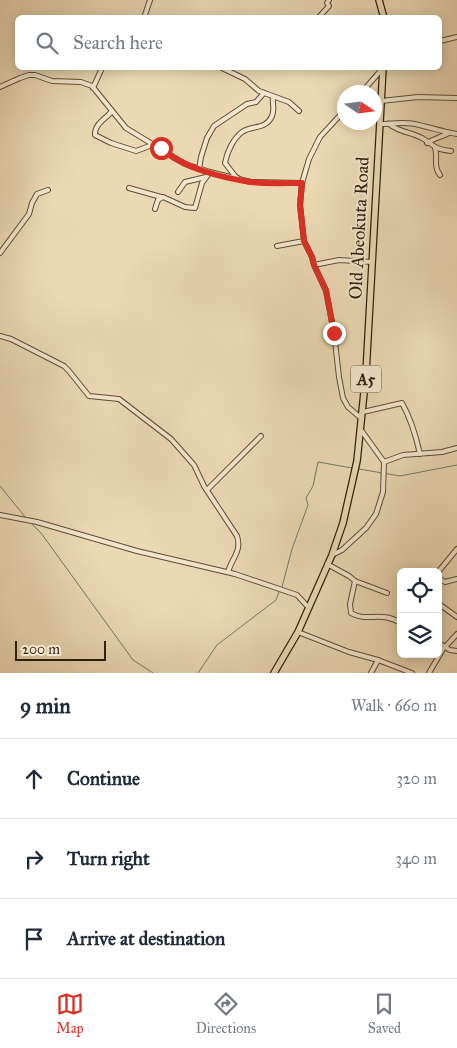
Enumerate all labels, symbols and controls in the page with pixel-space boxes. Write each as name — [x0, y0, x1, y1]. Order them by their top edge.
search box — [15, 15, 442, 70]
icon: search — [33, 29, 61, 57]
text: Search here — [73, 31, 163, 54]
north arrow — [337, 85, 382, 130]
route start — [150, 137, 173, 160]
street label: Old Abeokuta Road — [344, 156, 374, 300]
route end — [323, 322, 346, 345]
road number: A5 — [351, 366, 381, 392]
map controls — [397, 568, 442, 658]
button: locate — [397, 568, 442, 613]
button: layers — [397, 613, 442, 658]
scale bar — [15, 638, 106, 661]
text: 200 m — [22, 641, 60, 658]
text: 9 min — [20, 693, 71, 719]
text: Walk · 660 m — [351, 696, 437, 715]
icon: ahead — [20, 765, 48, 793]
text: Continue — [67, 767, 140, 790]
text: 320 m — [397, 769, 437, 788]
icon: right — [20, 845, 48, 873]
text: Turn right — [67, 847, 150, 870]
text: 340 m — [395, 849, 437, 868]
icon: arrive — [20, 925, 48, 953]
text: Arrive at destination — [67, 927, 225, 950]
tab: Map — [56, 990, 84, 1037]
tab: Directions — [196, 990, 256, 1037]
tab: Saved — [368, 990, 401, 1037]

